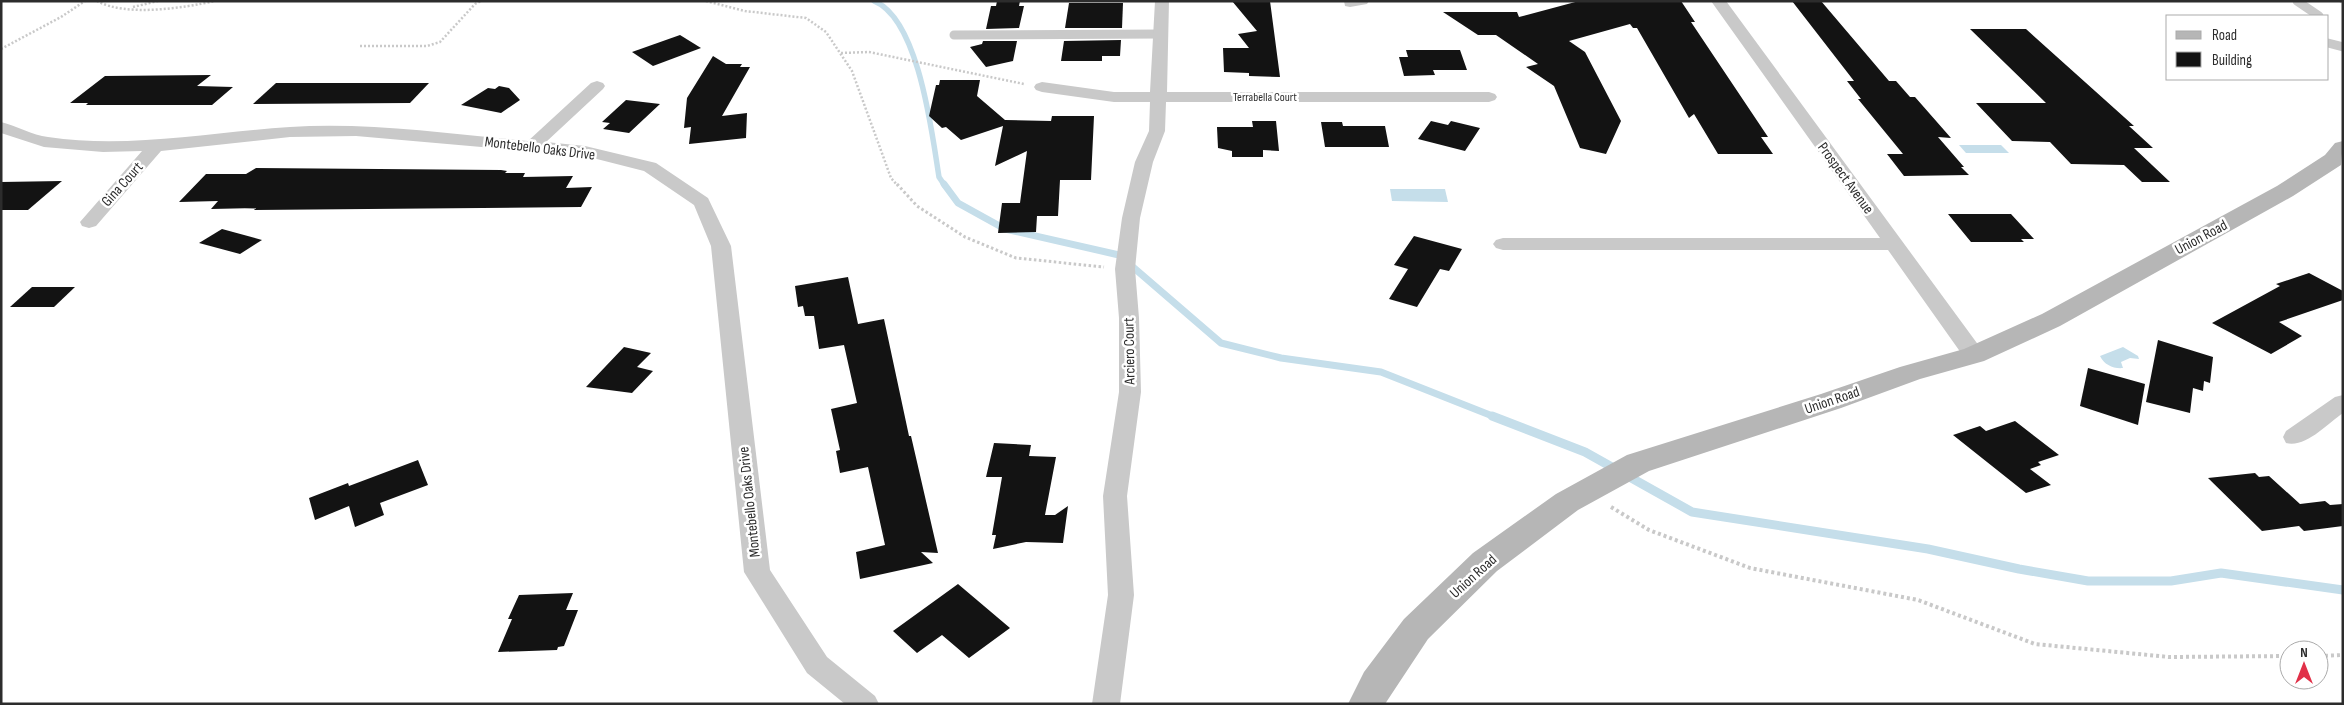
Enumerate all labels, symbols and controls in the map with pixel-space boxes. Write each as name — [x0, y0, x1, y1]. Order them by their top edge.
legend — [2166, 15, 2329, 80]
text: Road — [2212, 26, 2237, 45]
text: Building — [2212, 51, 2252, 70]
street label: Terrabella Court — [1233, 90, 1297, 105]
street label: Montebello Oaks Drive — [484, 132, 596, 165]
street label: Prospect Avenue — [1813, 139, 1878, 218]
street label: Gina Court — [97, 158, 148, 211]
street label: Union Road — [2172, 216, 2231, 259]
street label: Arciero Court — [1119, 317, 1140, 386]
street label: Union Road — [1802, 382, 1862, 419]
street label: Montebello Oaks Drive — [734, 446, 765, 558]
street label: Union Road — [1446, 550, 1501, 602]
north arrow — [2279, 640, 2329, 690]
text: N — [2300, 644, 2308, 661]

